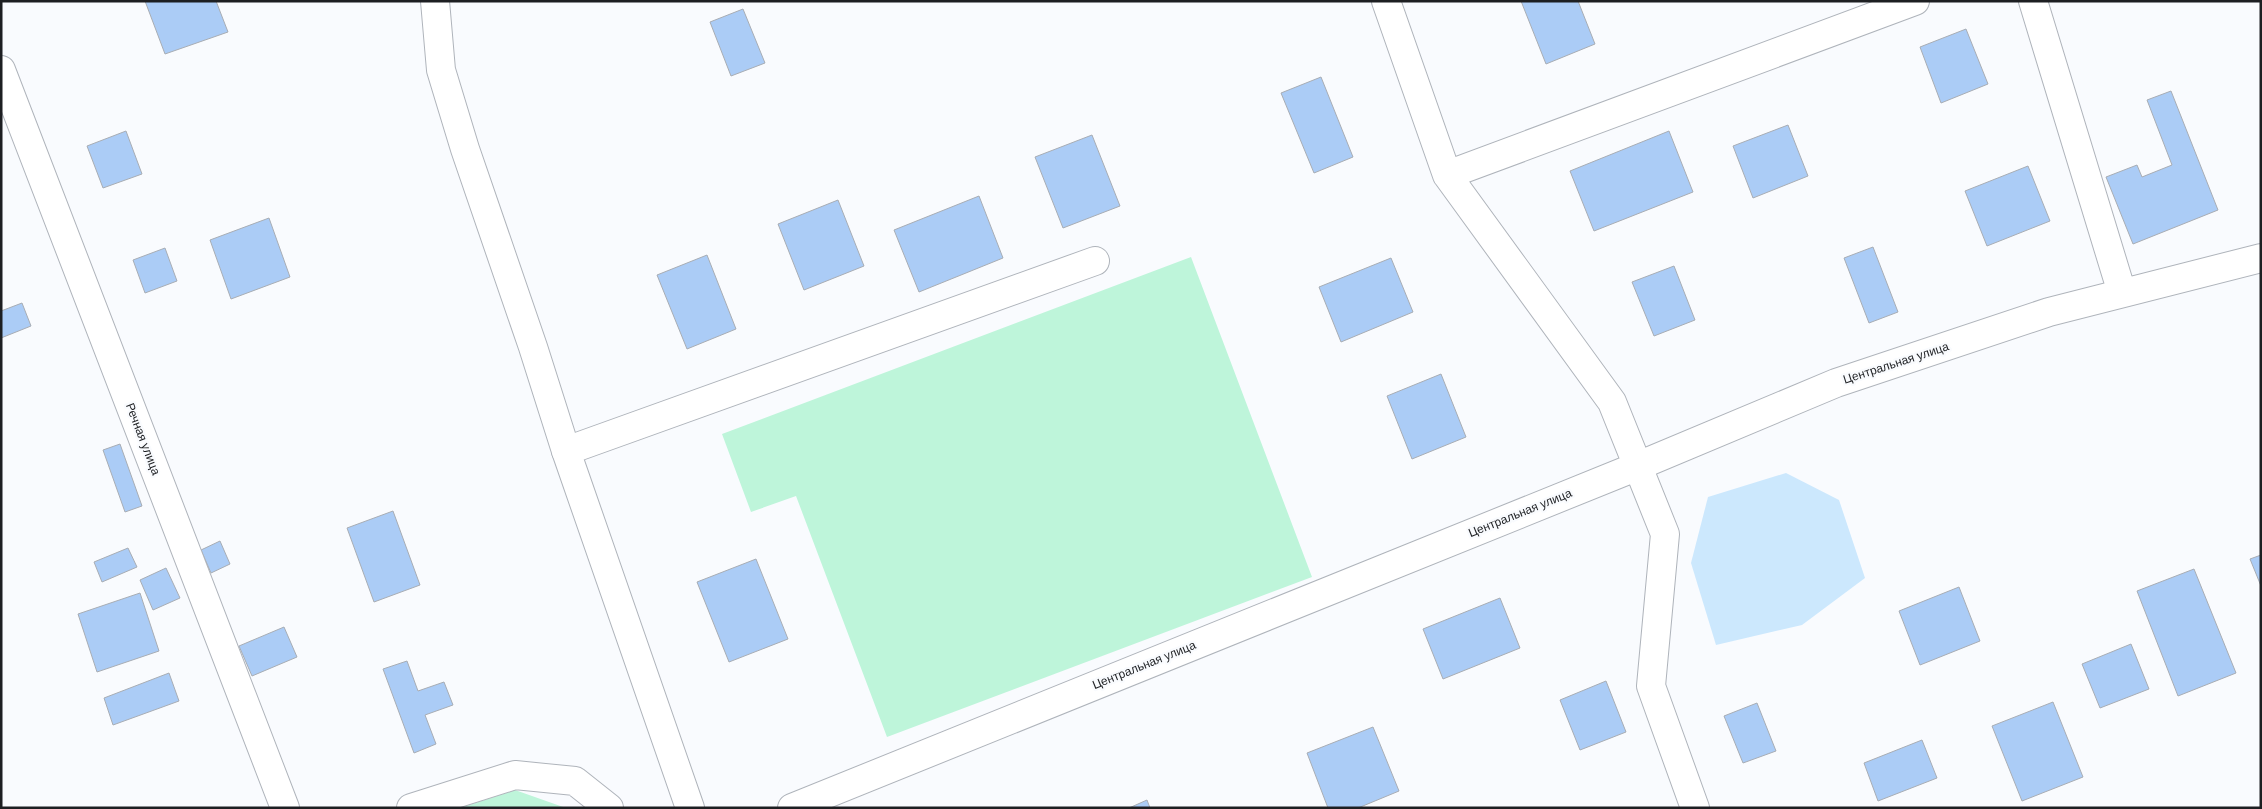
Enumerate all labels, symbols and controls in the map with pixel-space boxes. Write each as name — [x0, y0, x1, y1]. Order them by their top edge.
street label: Центральная улица — [1841, 338, 1951, 388]
street label: Речная улица — [122, 401, 164, 478]
street label: Центральная улица — [1466, 485, 1574, 541]
street label: Центральная улица — [1090, 637, 1198, 693]

